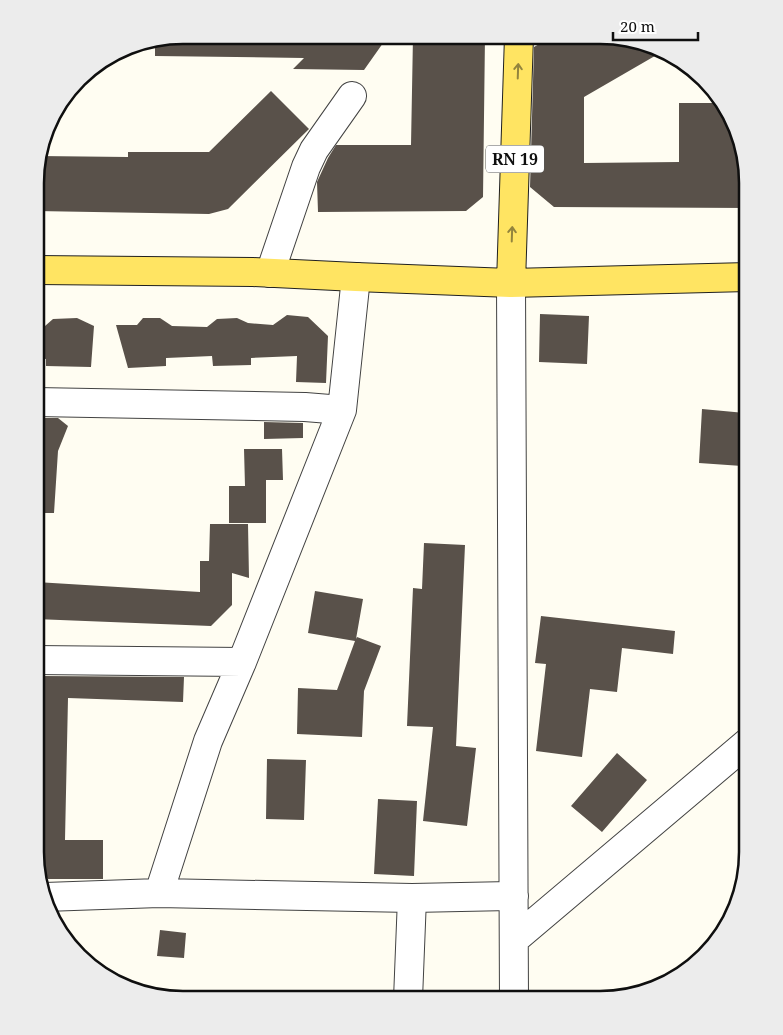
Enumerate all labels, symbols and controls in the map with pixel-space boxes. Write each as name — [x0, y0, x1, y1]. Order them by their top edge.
scale bar — [613, 10, 698, 42]
text: 20 m — [620, 16, 655, 36]
one-way arrow — [514, 64, 523, 80]
road number: RN 19 — [486, 146, 544, 172]
one-way arrow — [508, 226, 517, 242]

